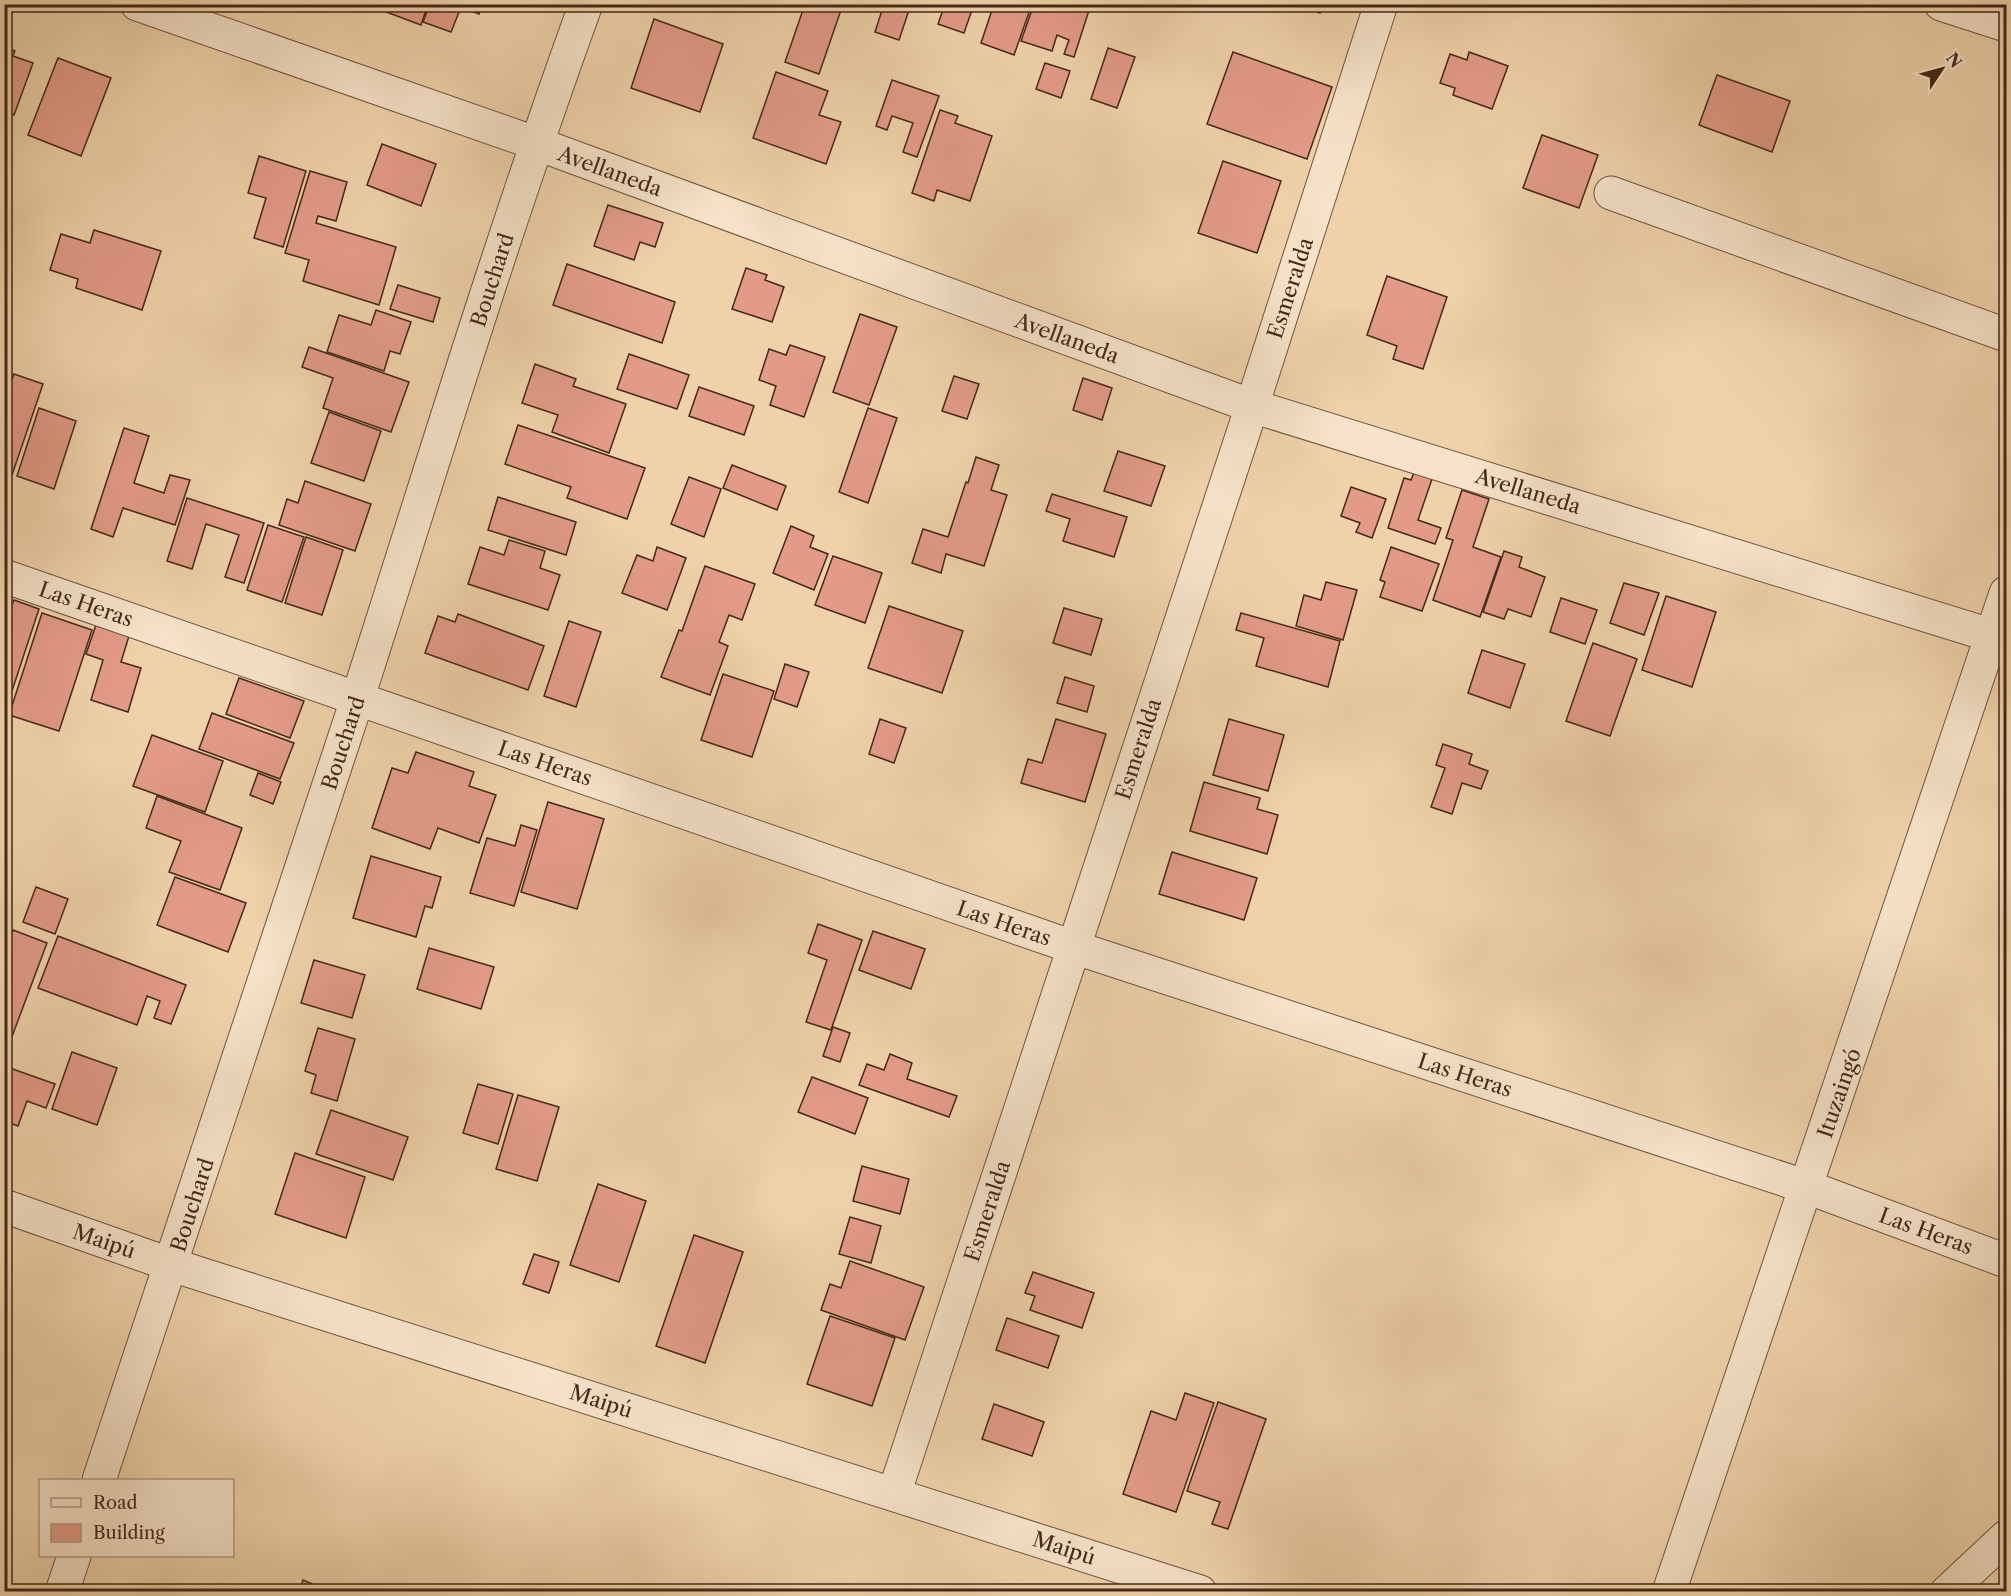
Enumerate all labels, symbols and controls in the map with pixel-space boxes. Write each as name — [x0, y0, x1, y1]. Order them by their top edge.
north arrow — [1912, 39, 1972, 99]
text: N — [1942, 49, 1966, 72]
street label: Avellaneda — [554, 140, 666, 202]
street label: Bouchard — [465, 230, 519, 330]
street label: Esmeralda — [1262, 233, 1318, 342]
street label: Avellaneda — [1011, 307, 1123, 369]
street label: Avellaneda — [1471, 463, 1585, 519]
street label: Las Heras — [36, 576, 136, 632]
street label: Bouchard — [316, 693, 370, 793]
street label: Esmeralda — [1110, 694, 1166, 803]
street label: Las Heras — [495, 735, 595, 791]
street label: Las Heras — [954, 895, 1054, 951]
street label: Ituzaingó — [1812, 1045, 1866, 1141]
street label: Las Heras — [1415, 1048, 1515, 1102]
street label: Bouchard — [165, 1155, 219, 1255]
street label: Esmeralda — [959, 1156, 1015, 1265]
street label: Las Heras — [1876, 1203, 1976, 1259]
street label: Maipú — [70, 1219, 139, 1263]
street label: Maipú — [567, 1379, 636, 1423]
legend — [39, 1479, 234, 1557]
text: Road — [93, 1492, 138, 1514]
text: Building — [93, 1522, 165, 1544]
street label: Maipú — [1030, 1526, 1099, 1570]

